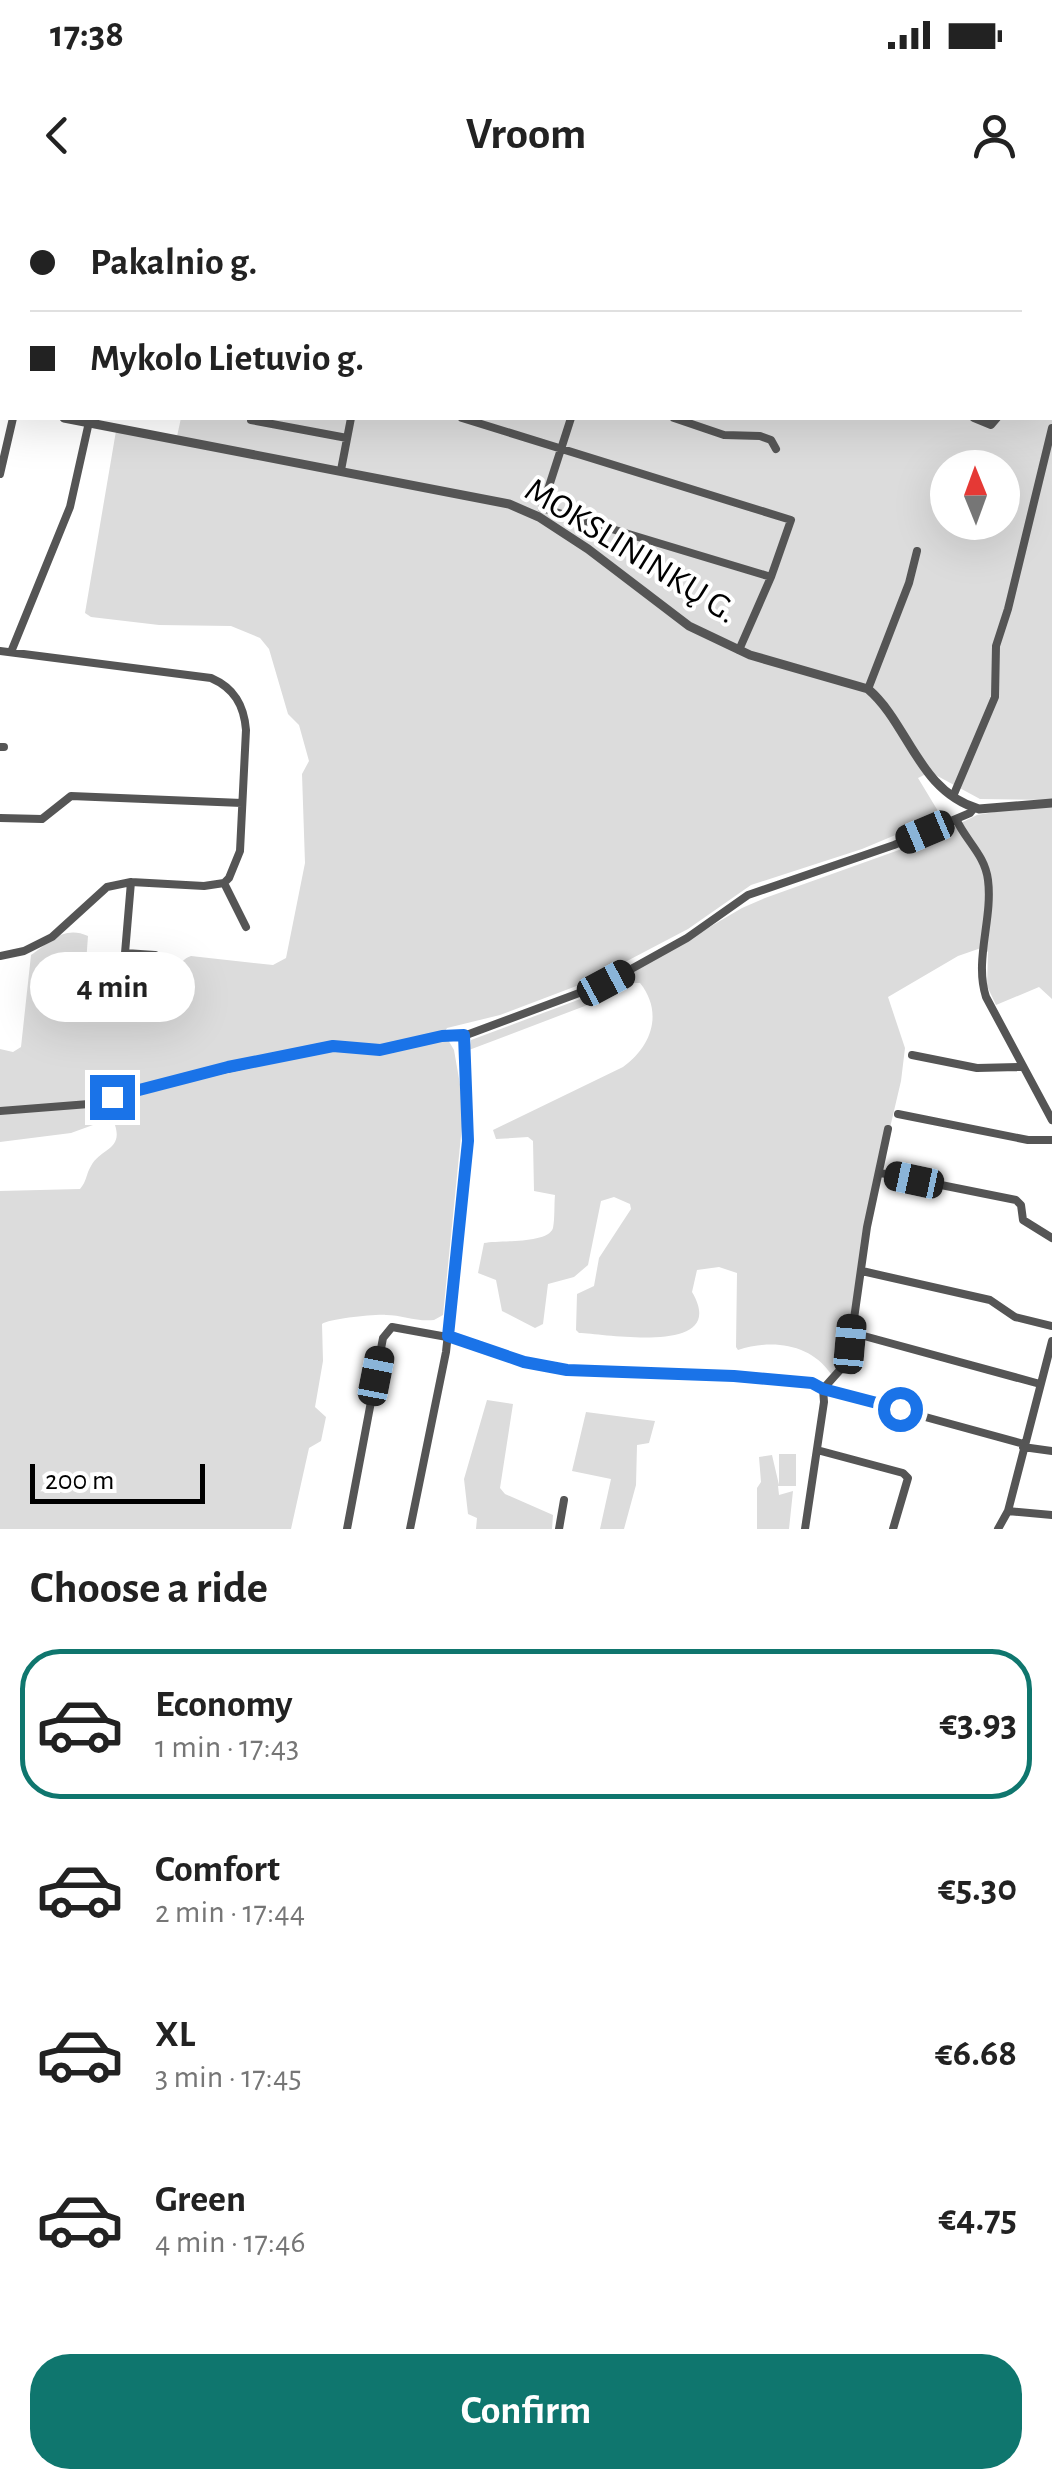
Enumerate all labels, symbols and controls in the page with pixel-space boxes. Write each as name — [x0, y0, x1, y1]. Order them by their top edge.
text: 17:38 — [50, 16, 124, 54]
icon: back — [30, 108, 85, 163]
icon: person — [967, 108, 1022, 163]
text: Vroom — [466, 112, 586, 157]
text: Pakalnio g. — [90, 244, 257, 282]
text: Mykolo Lietuvio g. — [90, 340, 364, 378]
north arrow — [930, 450, 1020, 540]
map controls — [930, 450, 1020, 540]
street label: MOKSLININKŲ G. — [519, 472, 743, 630]
car — [892, 806, 958, 858]
callout: 4 min — [29, 952, 194, 1022]
car — [572, 956, 640, 1010]
text: 4 min — [76, 971, 149, 1003]
route end — [90, 1075, 135, 1120]
car — [882, 1159, 946, 1201]
car — [832, 1313, 868, 1375]
car — [356, 1344, 396, 1408]
route start — [878, 1387, 923, 1432]
scale bar — [30, 1459, 205, 1504]
text: 200 m — [45, 1467, 114, 1495]
text: Choose a ride — [30, 1566, 268, 1611]
icon: car — [35, 1679, 125, 1769]
text: Economy — [155, 1686, 293, 1724]
text: €3.93 — [939, 1705, 1017, 1743]
text: 1 min · 17:43 — [155, 1731, 299, 1763]
icon: car — [35, 1844, 125, 1934]
text: Comfort — [155, 1851, 280, 1889]
text: €5.30 — [938, 1870, 1017, 1908]
text: 2 min · 17:44 — [155, 1896, 305, 1928]
icon: car — [35, 2009, 125, 2099]
text: XL — [155, 2016, 195, 2054]
text: €6.68 — [935, 2035, 1017, 2073]
text: 3 min · 17:45 — [155, 2061, 302, 2093]
icon: car — [35, 2174, 125, 2264]
text: Green — [155, 2181, 246, 2219]
text: €4.75 — [939, 2200, 1017, 2238]
text: 4 min · 17:46 — [155, 2226, 306, 2258]
button: Confirm — [30, 2354, 1022, 2469]

